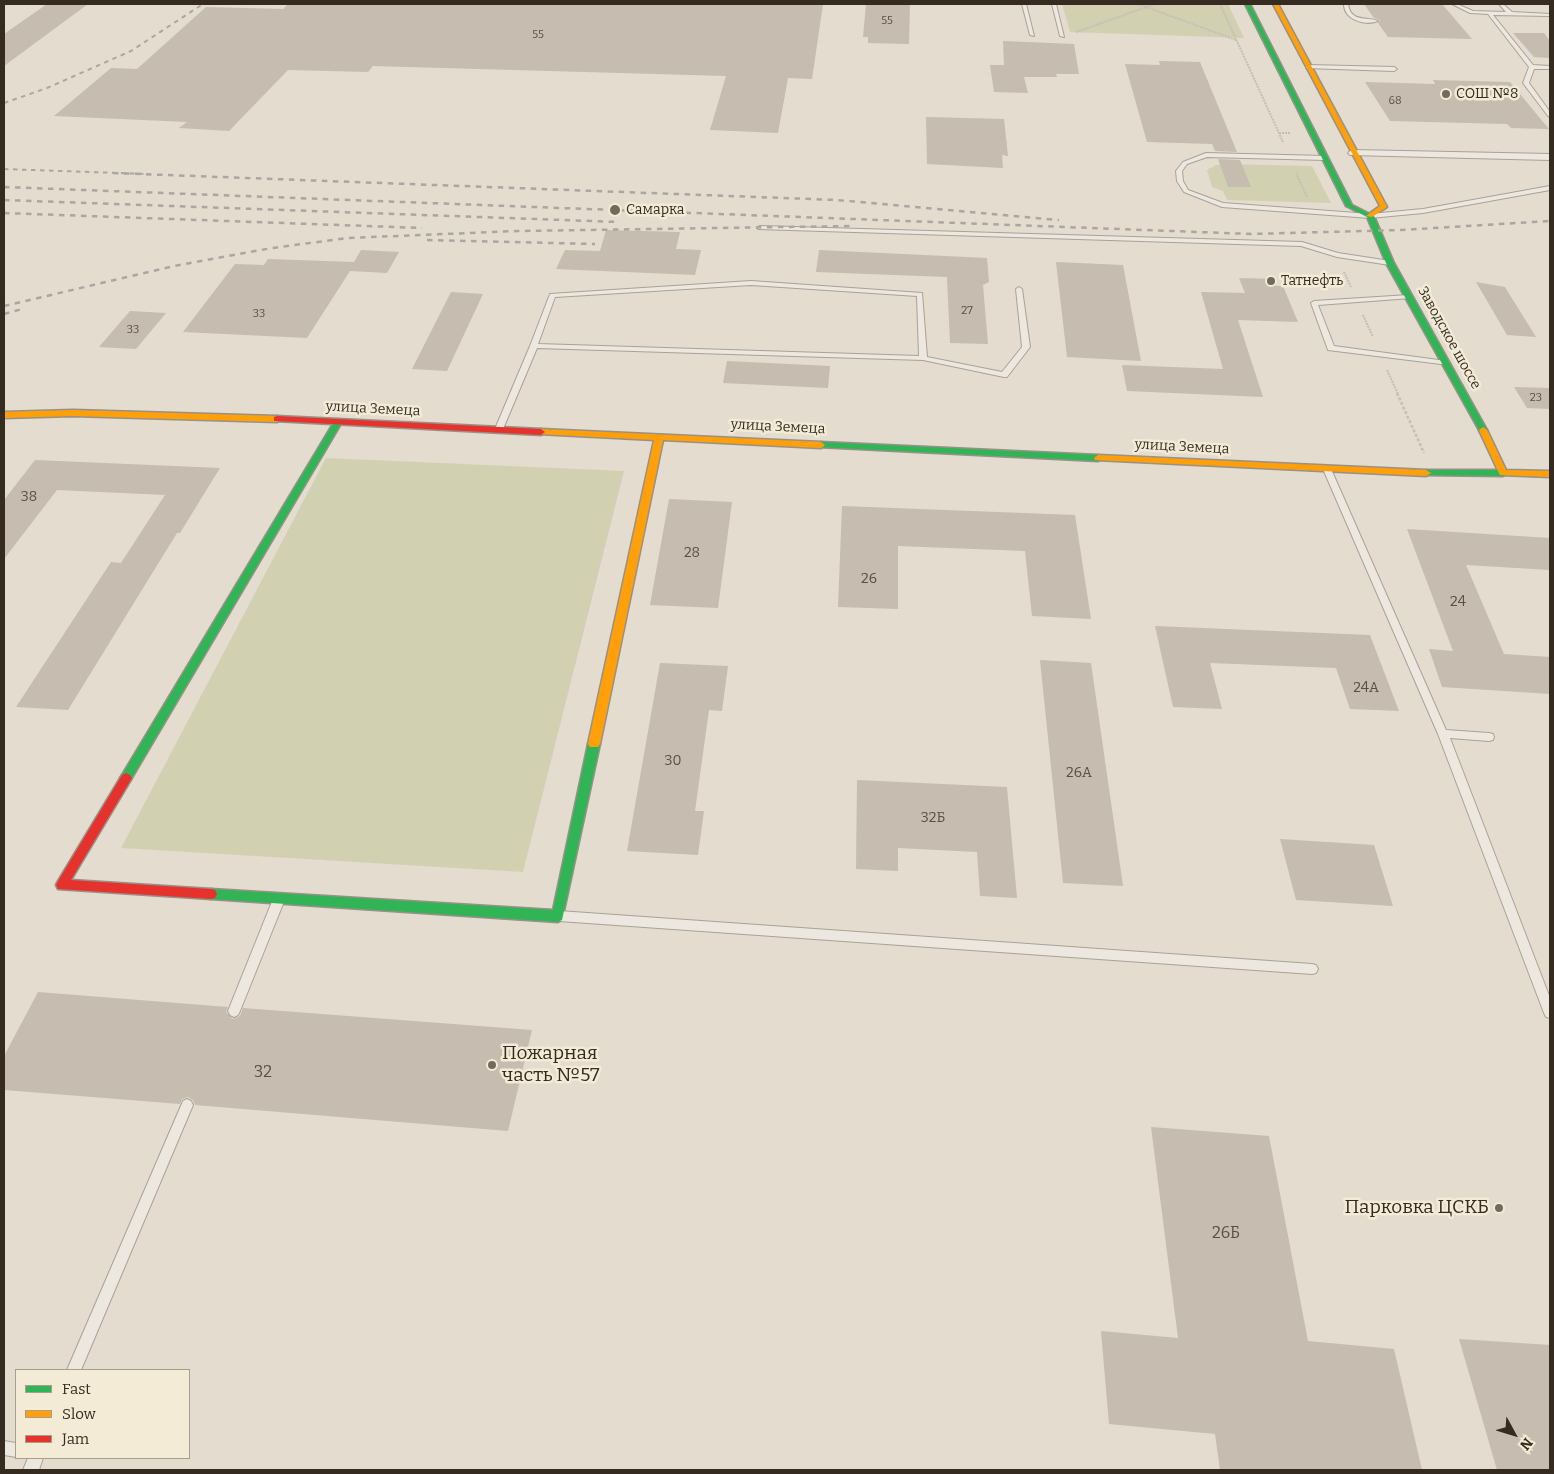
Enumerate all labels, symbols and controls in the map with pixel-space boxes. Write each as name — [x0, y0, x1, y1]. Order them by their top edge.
house number: 55 — [881, 14, 893, 28]
house number: 55 — [532, 28, 544, 42]
place label: СОШ №8 — [1456, 86, 1518, 102]
marker: СОШ №8 — [1440, 88, 1452, 100]
house number: 68 — [1388, 94, 1402, 108]
place label: Самарка — [626, 202, 684, 218]
marker: Самарка — [608, 203, 622, 217]
place label: Татнефть — [1281, 273, 1343, 289]
marker: Татнефть — [1265, 275, 1277, 287]
street label: Заводское шоссе — [1414, 284, 1484, 392]
house number: 27 — [961, 304, 973, 318]
house number: 33 — [253, 307, 265, 321]
house number: 33 — [127, 323, 139, 337]
house number: 23 — [1530, 391, 1542, 405]
street label: улица Земеца — [325, 398, 421, 420]
street label: улица Земеца — [730, 416, 826, 438]
street label: улица Земеца — [1134, 436, 1230, 458]
house number: 38 — [21, 489, 37, 505]
house number: 28 — [684, 545, 700, 561]
house number: 26 — [861, 571, 877, 587]
house number: 24 — [1450, 594, 1466, 610]
house number: 24А — [1353, 680, 1379, 696]
house number: 30 — [665, 753, 681, 769]
house number: 26А — [1066, 765, 1092, 781]
house number: 32Б — [921, 810, 945, 826]
place label: Пожарная часть №57 — [502, 1043, 600, 1087]
marker: Пожарная часть №57 — [486, 1059, 498, 1071]
house number: 32 — [254, 1063, 272, 1083]
place label: Парковка ЦСКБ — [1345, 1197, 1489, 1219]
marker: Парковка ЦСКБ — [1493, 1202, 1505, 1214]
house number: 26Б — [1212, 1224, 1240, 1244]
legend — [15, 1369, 190, 1459]
text: Fast — [62, 1380, 91, 1398]
text: Slow — [62, 1405, 96, 1423]
north arrow — [1489, 1409, 1539, 1459]
text: Jam — [62, 1430, 89, 1448]
text: N — [1516, 1434, 1536, 1453]

